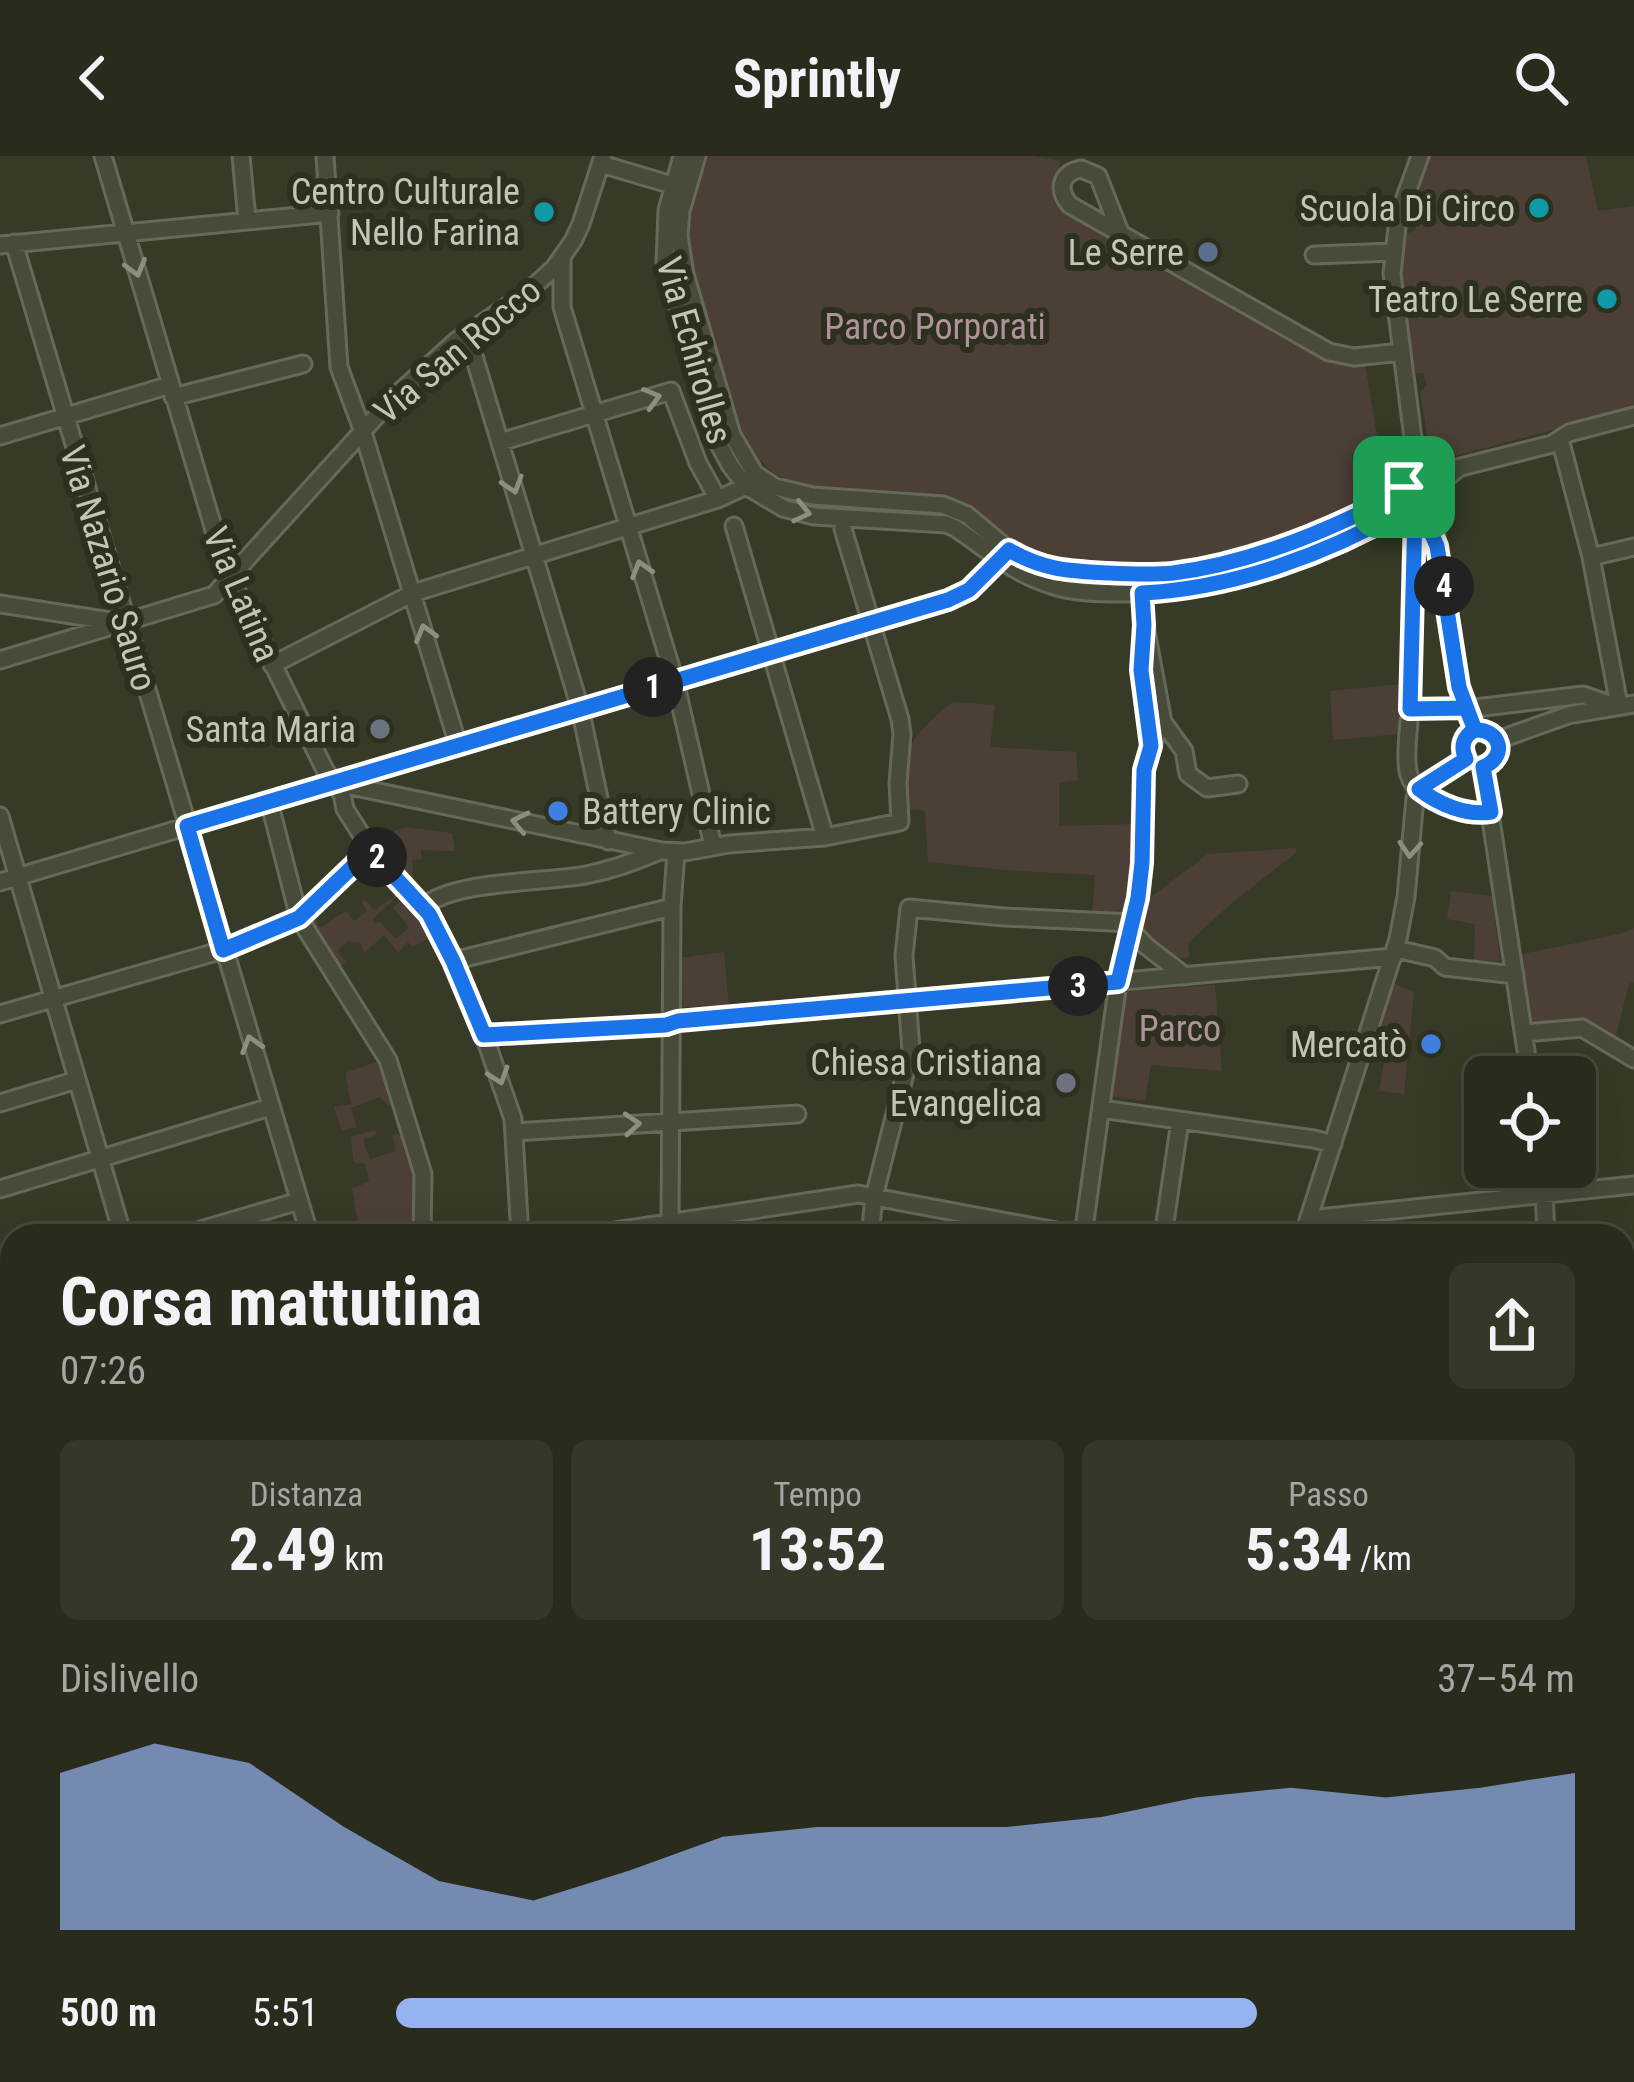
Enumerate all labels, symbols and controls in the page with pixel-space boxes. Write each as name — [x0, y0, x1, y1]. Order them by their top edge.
icon: back — [60, 45, 126, 111]
icon: search — [1508, 45, 1574, 111]
text: Sprintly — [733, 47, 901, 110]
place label: Centro Culturale Nello Farina — [291, 171, 520, 254]
place label: Scuola Di Circo — [1299, 188, 1515, 230]
marker: Scuola Di Circo — [1526, 195, 1552, 221]
marker: Centro Culturale Nello Farina — [531, 199, 557, 225]
place label: Le Serre — [1068, 232, 1184, 274]
marker: Le Serre — [1195, 239, 1221, 265]
street label: Via Echirolles — [647, 252, 741, 448]
one-way arrow — [122, 257, 147, 278]
street label: Via San Rocco — [366, 269, 549, 432]
place label: Teatro Le Serre — [1368, 279, 1583, 321]
marker: Teatro Le Serre — [1594, 286, 1620, 312]
park label: Parco Porporati — [824, 306, 1046, 348]
one-way arrow — [640, 387, 661, 412]
pin — [1353, 436, 1455, 538]
street label: Via Nazario Sauro — [51, 441, 165, 696]
icon: arrive — [1371, 454, 1437, 520]
one-way arrow — [499, 474, 524, 495]
one-way arrow — [791, 499, 811, 524]
street label: Via Latina — [194, 521, 288, 668]
pin: 4 — [1414, 556, 1474, 616]
one-way arrow — [630, 559, 655, 580]
text: 4 — [1436, 566, 1452, 605]
one-way arrow — [414, 623, 439, 643]
pin: 1 — [623, 657, 683, 717]
text: 1 — [645, 667, 661, 706]
place label: Santa Maria — [186, 709, 356, 751]
marker: Santa Maria — [367, 716, 393, 742]
place label: Battery Clinic — [582, 791, 771, 833]
marker: Battery Clinic — [545, 798, 571, 824]
one-way arrow — [511, 811, 531, 836]
pin: 2 — [347, 827, 407, 887]
text: 2 — [369, 837, 385, 876]
one-way arrow — [1398, 840, 1424, 859]
pin: 3 — [1048, 956, 1108, 1016]
text: 3 — [1070, 966, 1086, 1005]
park label: Parco — [1139, 1008, 1221, 1050]
place label: Mercatò — [1290, 1024, 1407, 1066]
marker: Mercatò — [1418, 1031, 1444, 1057]
one-way arrow — [240, 1034, 265, 1055]
place label: Chiesa Cristiana Evangelica — [810, 1042, 1042, 1125]
map controls — [1464, 1056, 1596, 1188]
button: locate — [1464, 1056, 1596, 1188]
one-way arrow — [485, 1064, 509, 1085]
marker: Chiesa Cristiana Evangelica — [1053, 1070, 1079, 1096]
one-way arrow — [623, 1112, 642, 1138]
button: share — [1449, 1263, 1575, 1389]
text: Corsa mattutina — [60, 1264, 482, 1341]
text: 07:26 — [60, 1348, 146, 1394]
text: Distanza — [250, 1475, 363, 1514]
text: Tempo — [773, 1475, 862, 1514]
text: Passo — [1288, 1475, 1369, 1514]
text: 2.49 — [229, 1514, 337, 1585]
text: 13:52 — [749, 1514, 886, 1585]
text: 5:34 — [1245, 1514, 1352, 1585]
text: km — [337, 1539, 384, 1578]
text: /km — [1352, 1539, 1412, 1578]
text: Dislivello — [60, 1656, 199, 1702]
text: 37–54 m — [1437, 1656, 1575, 1702]
text: 500 m — [60, 1990, 157, 2036]
text: 5:51 — [252, 1990, 319, 2036]

